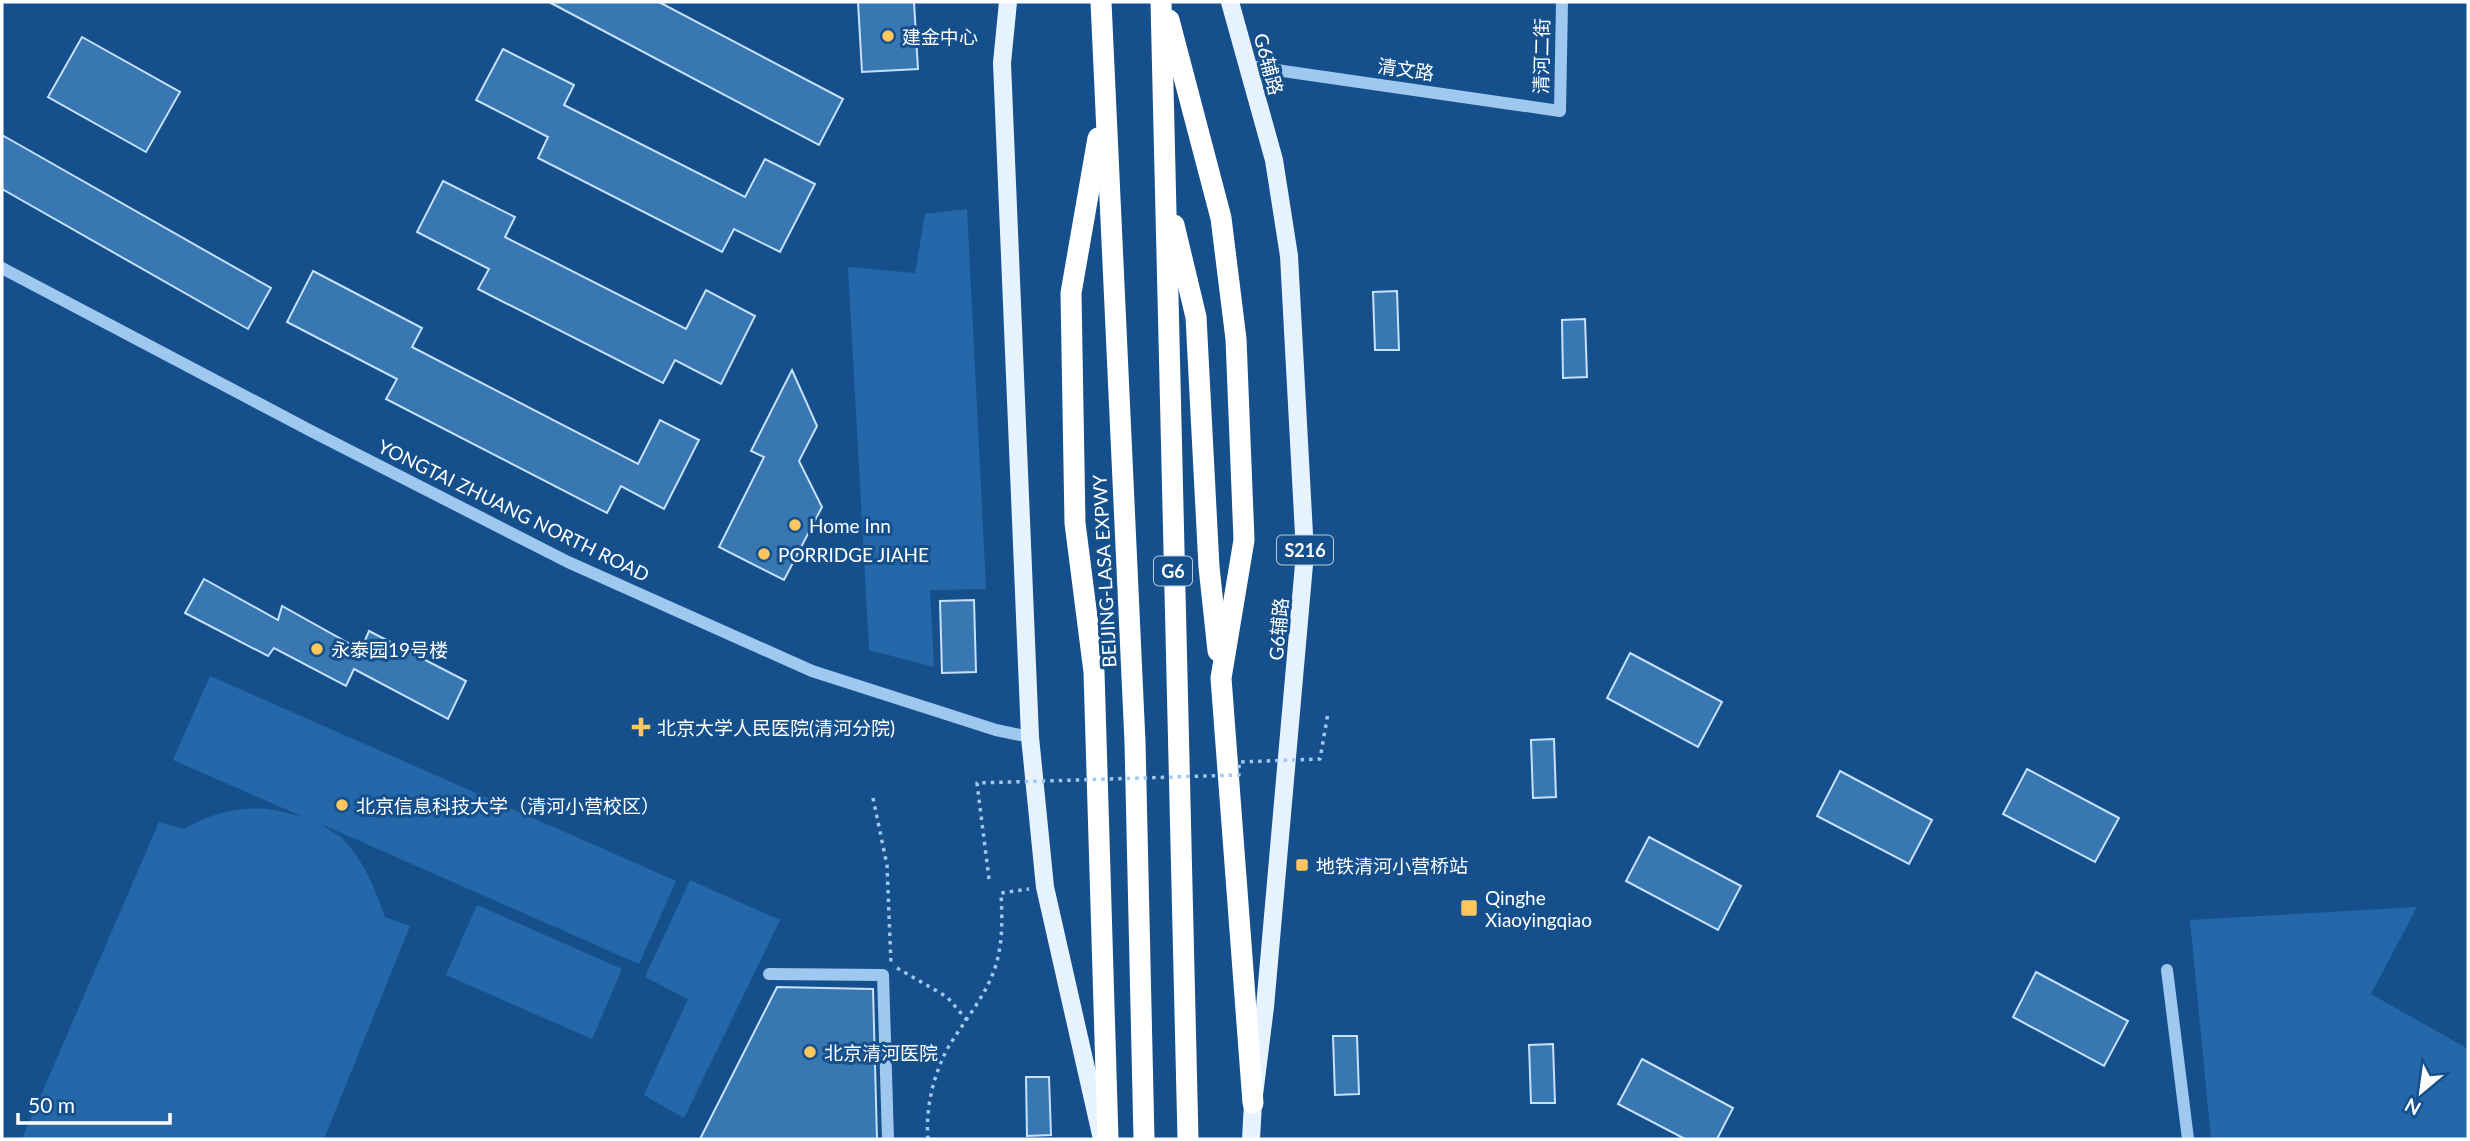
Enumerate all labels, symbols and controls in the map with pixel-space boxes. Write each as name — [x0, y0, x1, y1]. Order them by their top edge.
street label: 清河二街 — [1529, 18, 1553, 94]
place label: 建金中心 — [902, 25, 978, 48]
marker: 建金中心 — [880, 28, 896, 44]
street label: G6辅路 — [1250, 31, 1288, 97]
street label: 清文路 — [1376, 54, 1436, 84]
street label: YONGTAI ZHUANG NORTH ROAD — [375, 434, 653, 586]
street label: BEIJING-LASA EXPWY — [1087, 474, 1121, 668]
place label: Home Inn — [809, 514, 891, 537]
marker: Home Inn — [787, 517, 803, 533]
road number: S216 — [1277, 536, 1333, 564]
place label: PORRIDGE JIAHE — [778, 543, 929, 566]
marker: PORRIDGE JIAHE — [756, 546, 772, 562]
road number: G6 — [1154, 556, 1192, 586]
street label: G6辅路 — [1264, 597, 1292, 661]
place label: 永泰园19号楼 — [331, 638, 448, 661]
marker: 永泰园19号楼 — [309, 641, 325, 657]
place label: 北京大学人民医院(清河分院) — [657, 716, 895, 739]
marker: 北京大学人民医院(清河分院) — [631, 717, 651, 737]
place label: 北京信息科技大学（清河小营校区） — [356, 794, 660, 817]
marker: 北京信息科技大学（清河小营校区） — [334, 797, 350, 813]
place label: 地铁清河小营桥站 — [1316, 854, 1468, 877]
marker: 地铁清河小营桥站 — [1294, 857, 1310, 873]
place label: Qinghe Xiaoyingqiao — [1485, 886, 1592, 931]
marker: Qinghe Xiaoyingqiao — [1459, 898, 1479, 918]
place label: 北京清河医院 — [824, 1041, 938, 1064]
marker: 北京清河医院 — [802, 1044, 818, 1060]
north arrow — [2386, 1057, 2456, 1127]
scale bar — [18, 1082, 170, 1126]
text: 50 m — [28, 1092, 75, 1117]
text: N — [2401, 1094, 2424, 1121]

